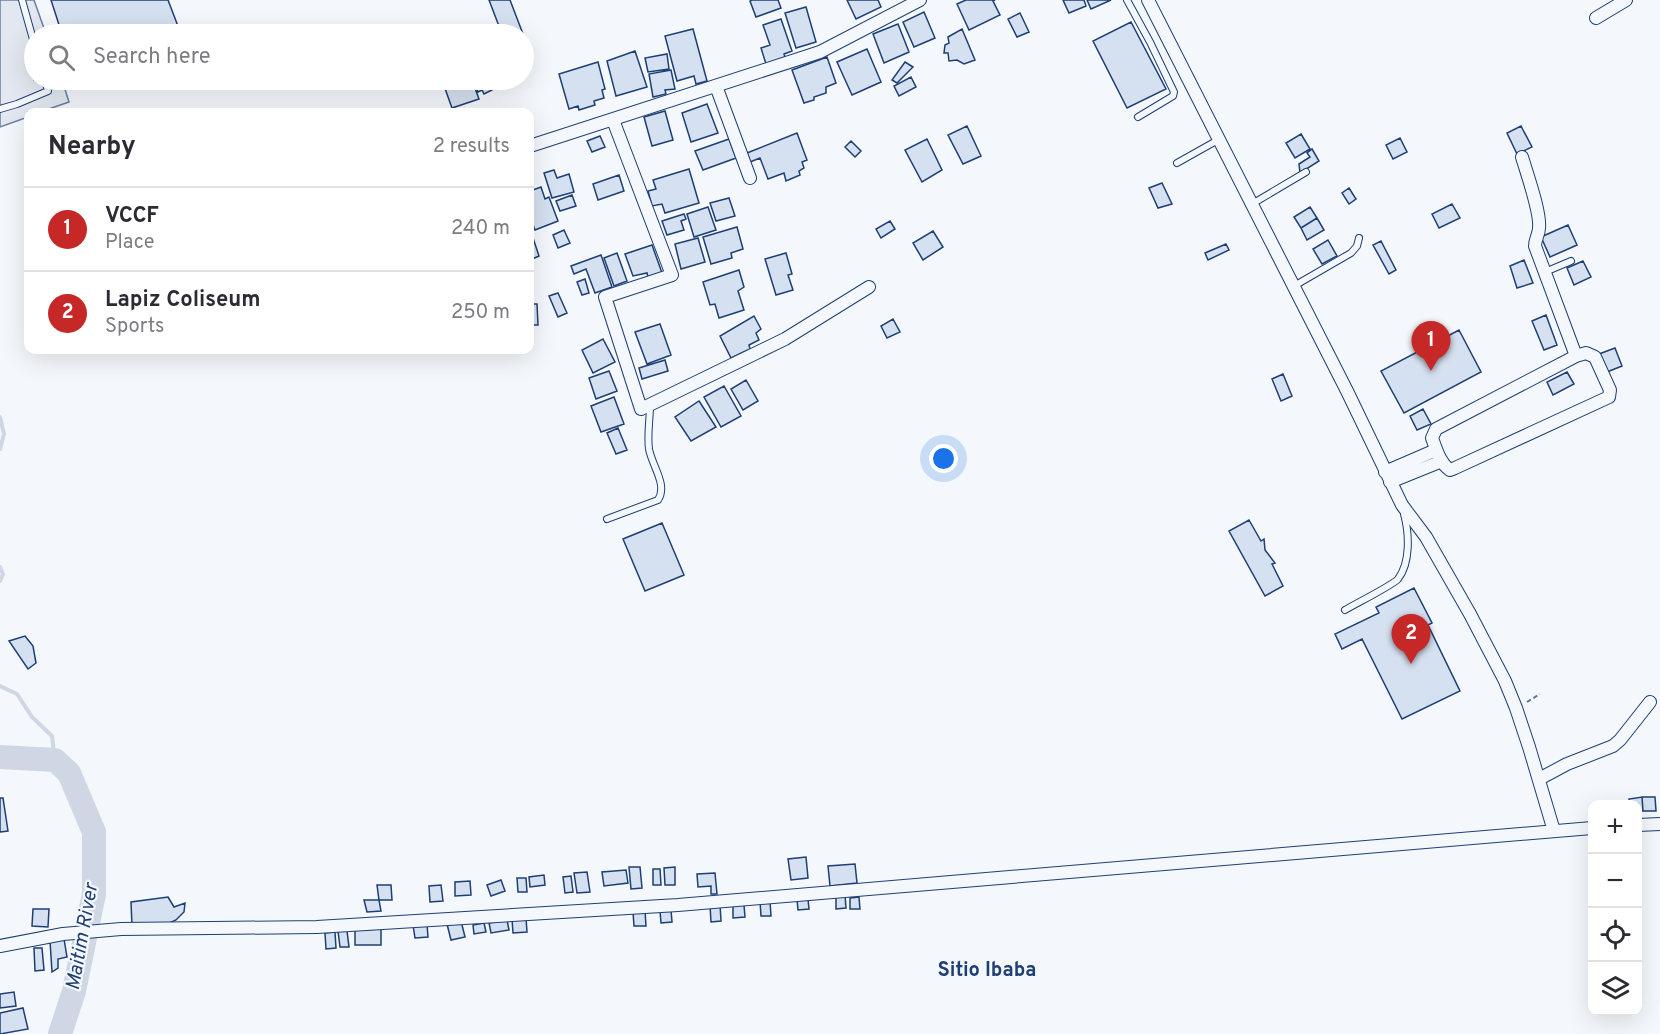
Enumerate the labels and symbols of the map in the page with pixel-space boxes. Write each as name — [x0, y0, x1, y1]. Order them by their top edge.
pin: 1 — [1412, 322, 1450, 371]
your location — [929, 444, 958, 473]
pin: 2 — [1392, 614, 1430, 664]
water label: Maitim River — [61, 880, 105, 992]
district label: Sitio Ibaba — [938, 958, 1036, 984]

